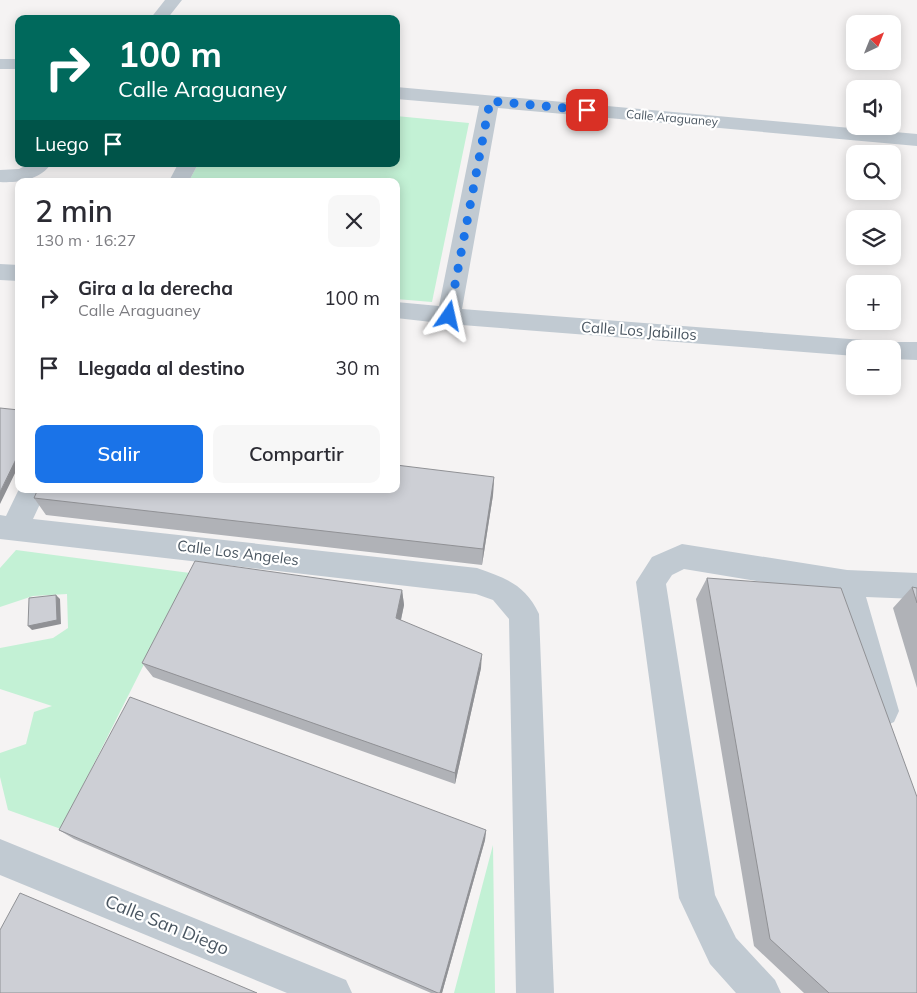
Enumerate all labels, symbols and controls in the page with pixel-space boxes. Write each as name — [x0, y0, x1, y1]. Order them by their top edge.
north arrow — [846, 15, 901, 70]
map controls — [846, 15, 901, 395]
text: 100 m — [118, 32, 222, 76]
icon: right — [35, 35, 100, 100]
text: Calle Araguaney — [118, 75, 287, 103]
button: sound — [846, 80, 901, 135]
pin — [566, 89, 608, 131]
icon: arrive — [573, 96, 601, 124]
street label: Calle Araguaney — [626, 106, 719, 129]
icon: arrive — [99, 130, 127, 158]
text: Luego — [35, 132, 89, 156]
button: search — [846, 145, 901, 200]
text: 2 min — [35, 192, 113, 230]
button: close — [328, 195, 380, 247]
button: layers — [846, 210, 901, 265]
text: 130 m · 16:27 — [35, 230, 136, 250]
button: + — [846, 275, 901, 330]
text: Gira a la derecha — [78, 276, 233, 300]
icon: right — [35, 284, 63, 312]
text: 100 m — [324, 286, 380, 310]
position arrow — [422, 289, 474, 341]
text: Calle Araguaney — [78, 300, 201, 320]
street label: Calle Los Jabillos — [581, 317, 698, 344]
button: − — [846, 340, 901, 395]
icon: arrive — [35, 354, 63, 382]
text: Llegada al destino — [78, 356, 245, 380]
text: 30 m — [336, 356, 380, 380]
button: Salir — [35, 425, 203, 483]
button: Compartir — [213, 425, 380, 483]
street label: Calle Los Angeles — [176, 536, 300, 569]
street label: Calle San Diego — [102, 889, 233, 960]

